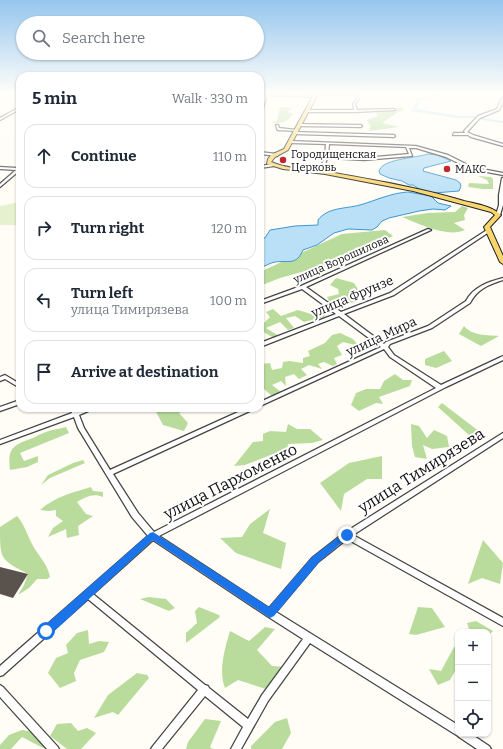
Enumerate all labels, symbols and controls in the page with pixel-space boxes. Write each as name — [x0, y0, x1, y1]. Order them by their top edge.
search box — [16, 16, 264, 60]
icon: search — [30, 27, 52, 49]
text: Search here — [62, 29, 145, 47]
text: 5 min — [32, 88, 77, 109]
text: Walk · 330 m — [172, 91, 248, 106]
icon: ahead — [33, 145, 55, 167]
text: Continue — [71, 147, 137, 165]
place label: Городищенская Церковь — [291, 148, 376, 174]
text: 110 m — [213, 149, 247, 164]
marker: Городищенская Церковь — [278, 155, 288, 165]
place label: МАКС — [455, 163, 486, 176]
marker: МАКС — [442, 164, 452, 174]
icon: right — [33, 217, 55, 239]
text: Turn right — [71, 219, 144, 237]
text: 120 m — [211, 221, 247, 236]
street label: улица Ворошилова — [291, 233, 391, 287]
street label: улица Фрунзе — [308, 272, 395, 321]
text: Turn left — [71, 284, 133, 302]
icon: left — [33, 289, 55, 311]
text: 100 m — [210, 293, 247, 308]
text: улица Тимирязева — [71, 302, 189, 317]
street label: улица Мира — [343, 314, 419, 360]
icon: arrive — [33, 361, 55, 383]
text: Arrive at destination — [71, 363, 218, 381]
street label: улица Тимирязева — [354, 424, 488, 517]
street label: улица Пархоменко — [159, 440, 300, 524]
route end — [338, 526, 356, 544]
route start — [37, 622, 55, 640]
map controls — [455, 629, 491, 737]
button: + — [455, 629, 491, 665]
button: − — [455, 665, 491, 701]
button: locate — [455, 701, 491, 737]

